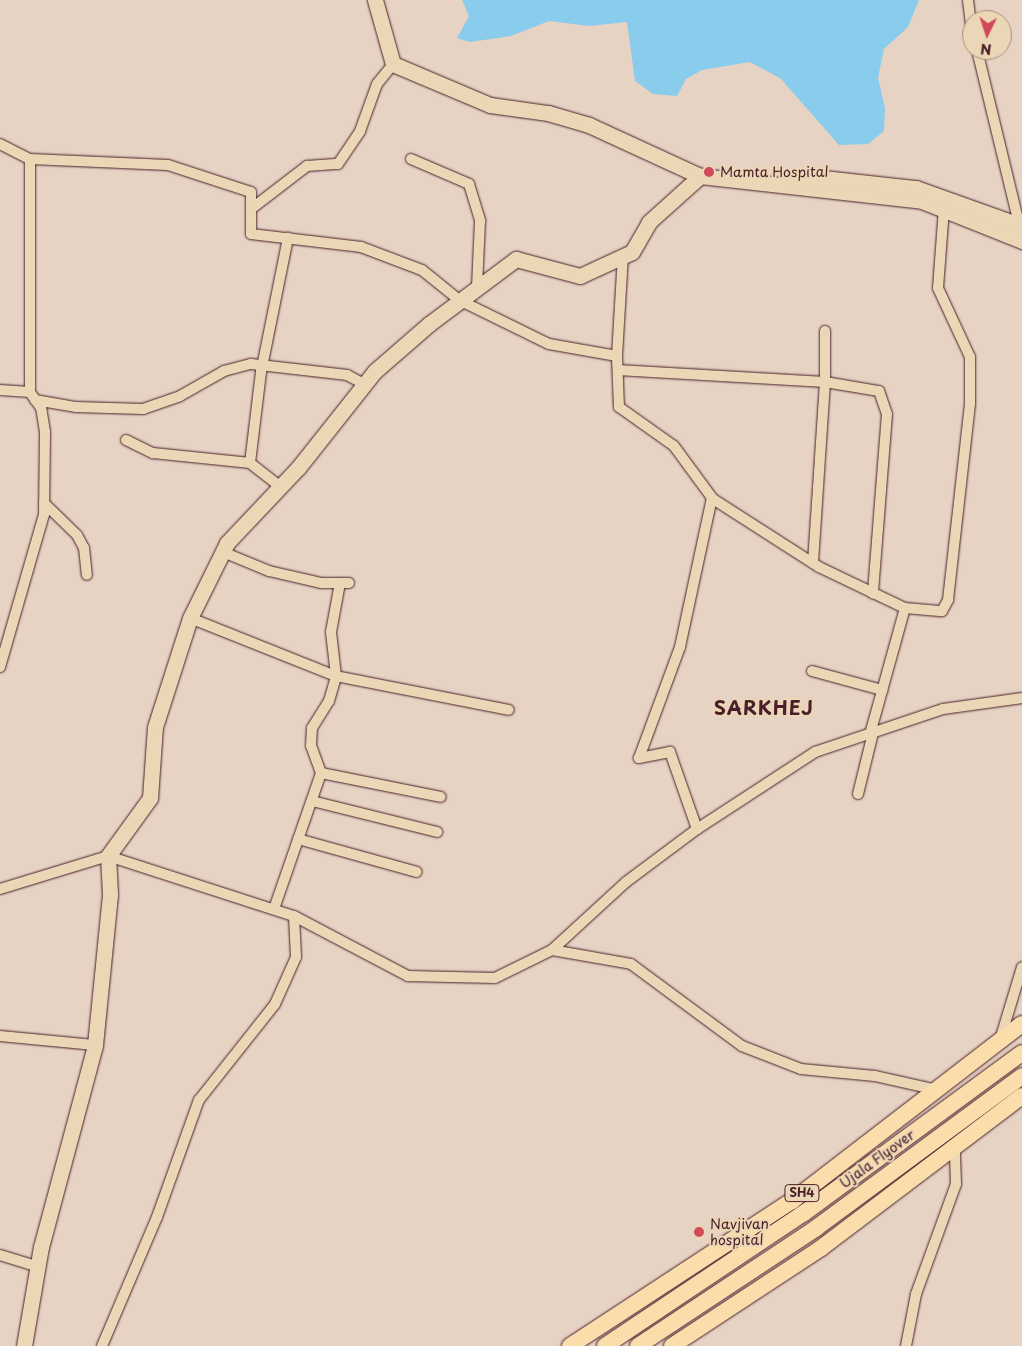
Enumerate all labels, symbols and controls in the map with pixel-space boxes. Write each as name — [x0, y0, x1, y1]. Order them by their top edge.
north arrow — [962, 10, 1012, 60]
text: N — [980, 39, 992, 60]
place label: Mamta Hospital — [720, 164, 830, 180]
marker: Mamta Hospital — [702, 165, 716, 179]
district label: SARKHEJ — [713, 697, 815, 719]
street label: Ujala Flyover — [836, 1126, 918, 1192]
road number: SH4 — [783, 1184, 821, 1202]
place label: Navjivan hospital — [710, 1216, 769, 1248]
marker: Navjivan hospital — [692, 1225, 706, 1239]

